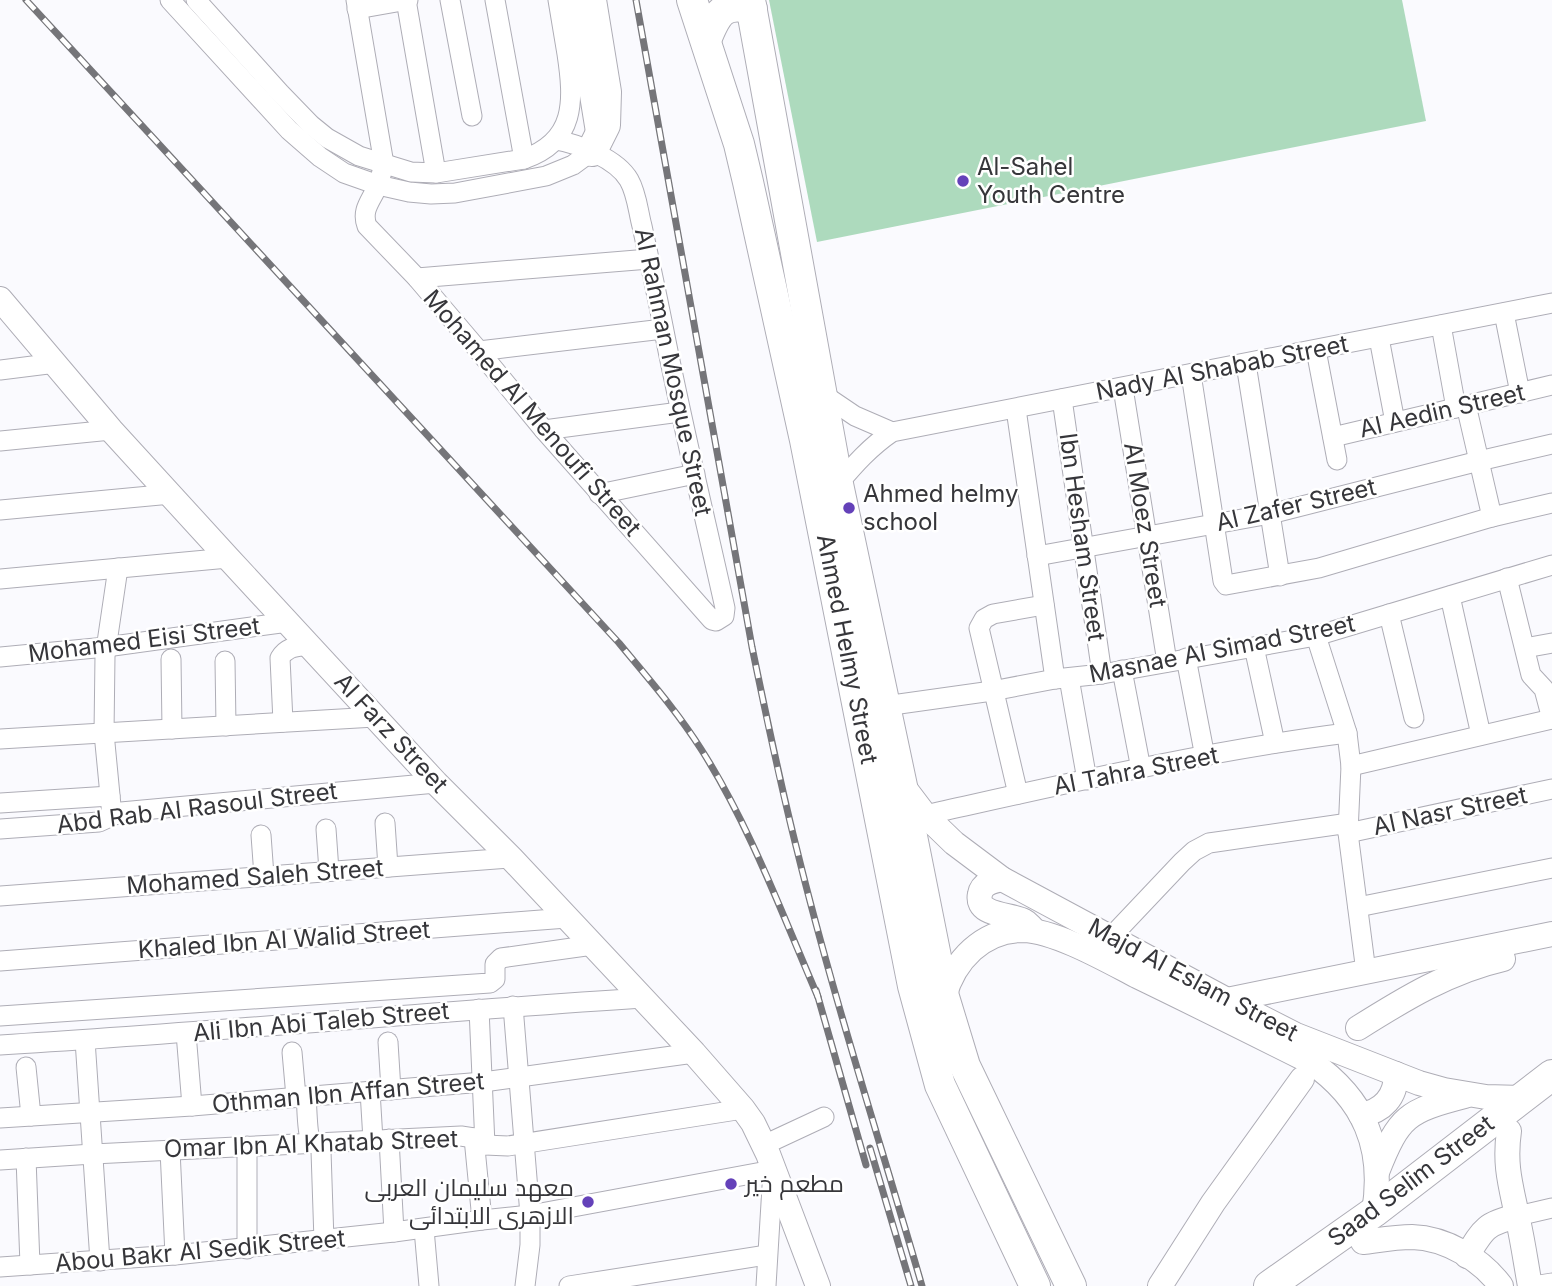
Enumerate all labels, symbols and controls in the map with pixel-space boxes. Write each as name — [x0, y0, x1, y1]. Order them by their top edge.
place label: Al-Sahel Youth Centre — [977, 152, 1125, 209]
marker: Al-Sahel Youth Centre — [955, 173, 971, 189]
street label: Al Rahman Mosque Street — [629, 225, 718, 519]
street label: Mohamed Al Menoufi Street — [417, 284, 647, 542]
street label: Nady Al Shabab Street — [1093, 329, 1351, 406]
street label: Al Aedin Street — [1356, 377, 1528, 444]
street label: Ibn Hesham Street — [1054, 431, 1111, 643]
street label: Al Moez Street — [1118, 440, 1173, 610]
street label: Al Zafer Street — [1213, 472, 1379, 537]
place label: Ahmed helmy school — [863, 479, 1018, 536]
marker: Ahmed helmy school — [841, 500, 857, 516]
street label: Ahmed Helmy Street — [811, 532, 884, 766]
street label: Masnae Al Simad Street — [1087, 608, 1357, 689]
street label: Mohamed Eisi Street — [26, 611, 262, 668]
street label: Al Farz Street — [329, 667, 454, 799]
street label: Al Tahra Street — [1051, 740, 1221, 801]
street label: Abd Rab Al Rasoul Street — [55, 776, 339, 839]
street label: Al Nasr Street — [1370, 780, 1530, 841]
street label: Mohamed Saleh Street — [125, 853, 385, 900]
street label: Majd Al Eslam Street — [1083, 912, 1303, 1047]
street label: Khaled Ibn Al Walid Street — [137, 915, 431, 964]
street label: Ali Ibn Abi Taleb Street — [192, 996, 450, 1047]
street label: Othman Ibn Affan Street — [211, 1066, 485, 1119]
street label: Saad Selim Street — [1322, 1109, 1500, 1252]
street label: Omar Ibn Al Khatab Street — [163, 1124, 459, 1163]
place label: مطعم خير — [743, 1169, 844, 1200]
place label: معهد سليمان العربى الازهرى الابتدائى — [364, 1173, 574, 1230]
marker: مطعم خير — [723, 1176, 739, 1192]
marker: معهد سليمان العربى الازهرى الابتدائى — [580, 1194, 596, 1210]
street label: Abou Bakr Al Sedik Street — [54, 1223, 347, 1278]

